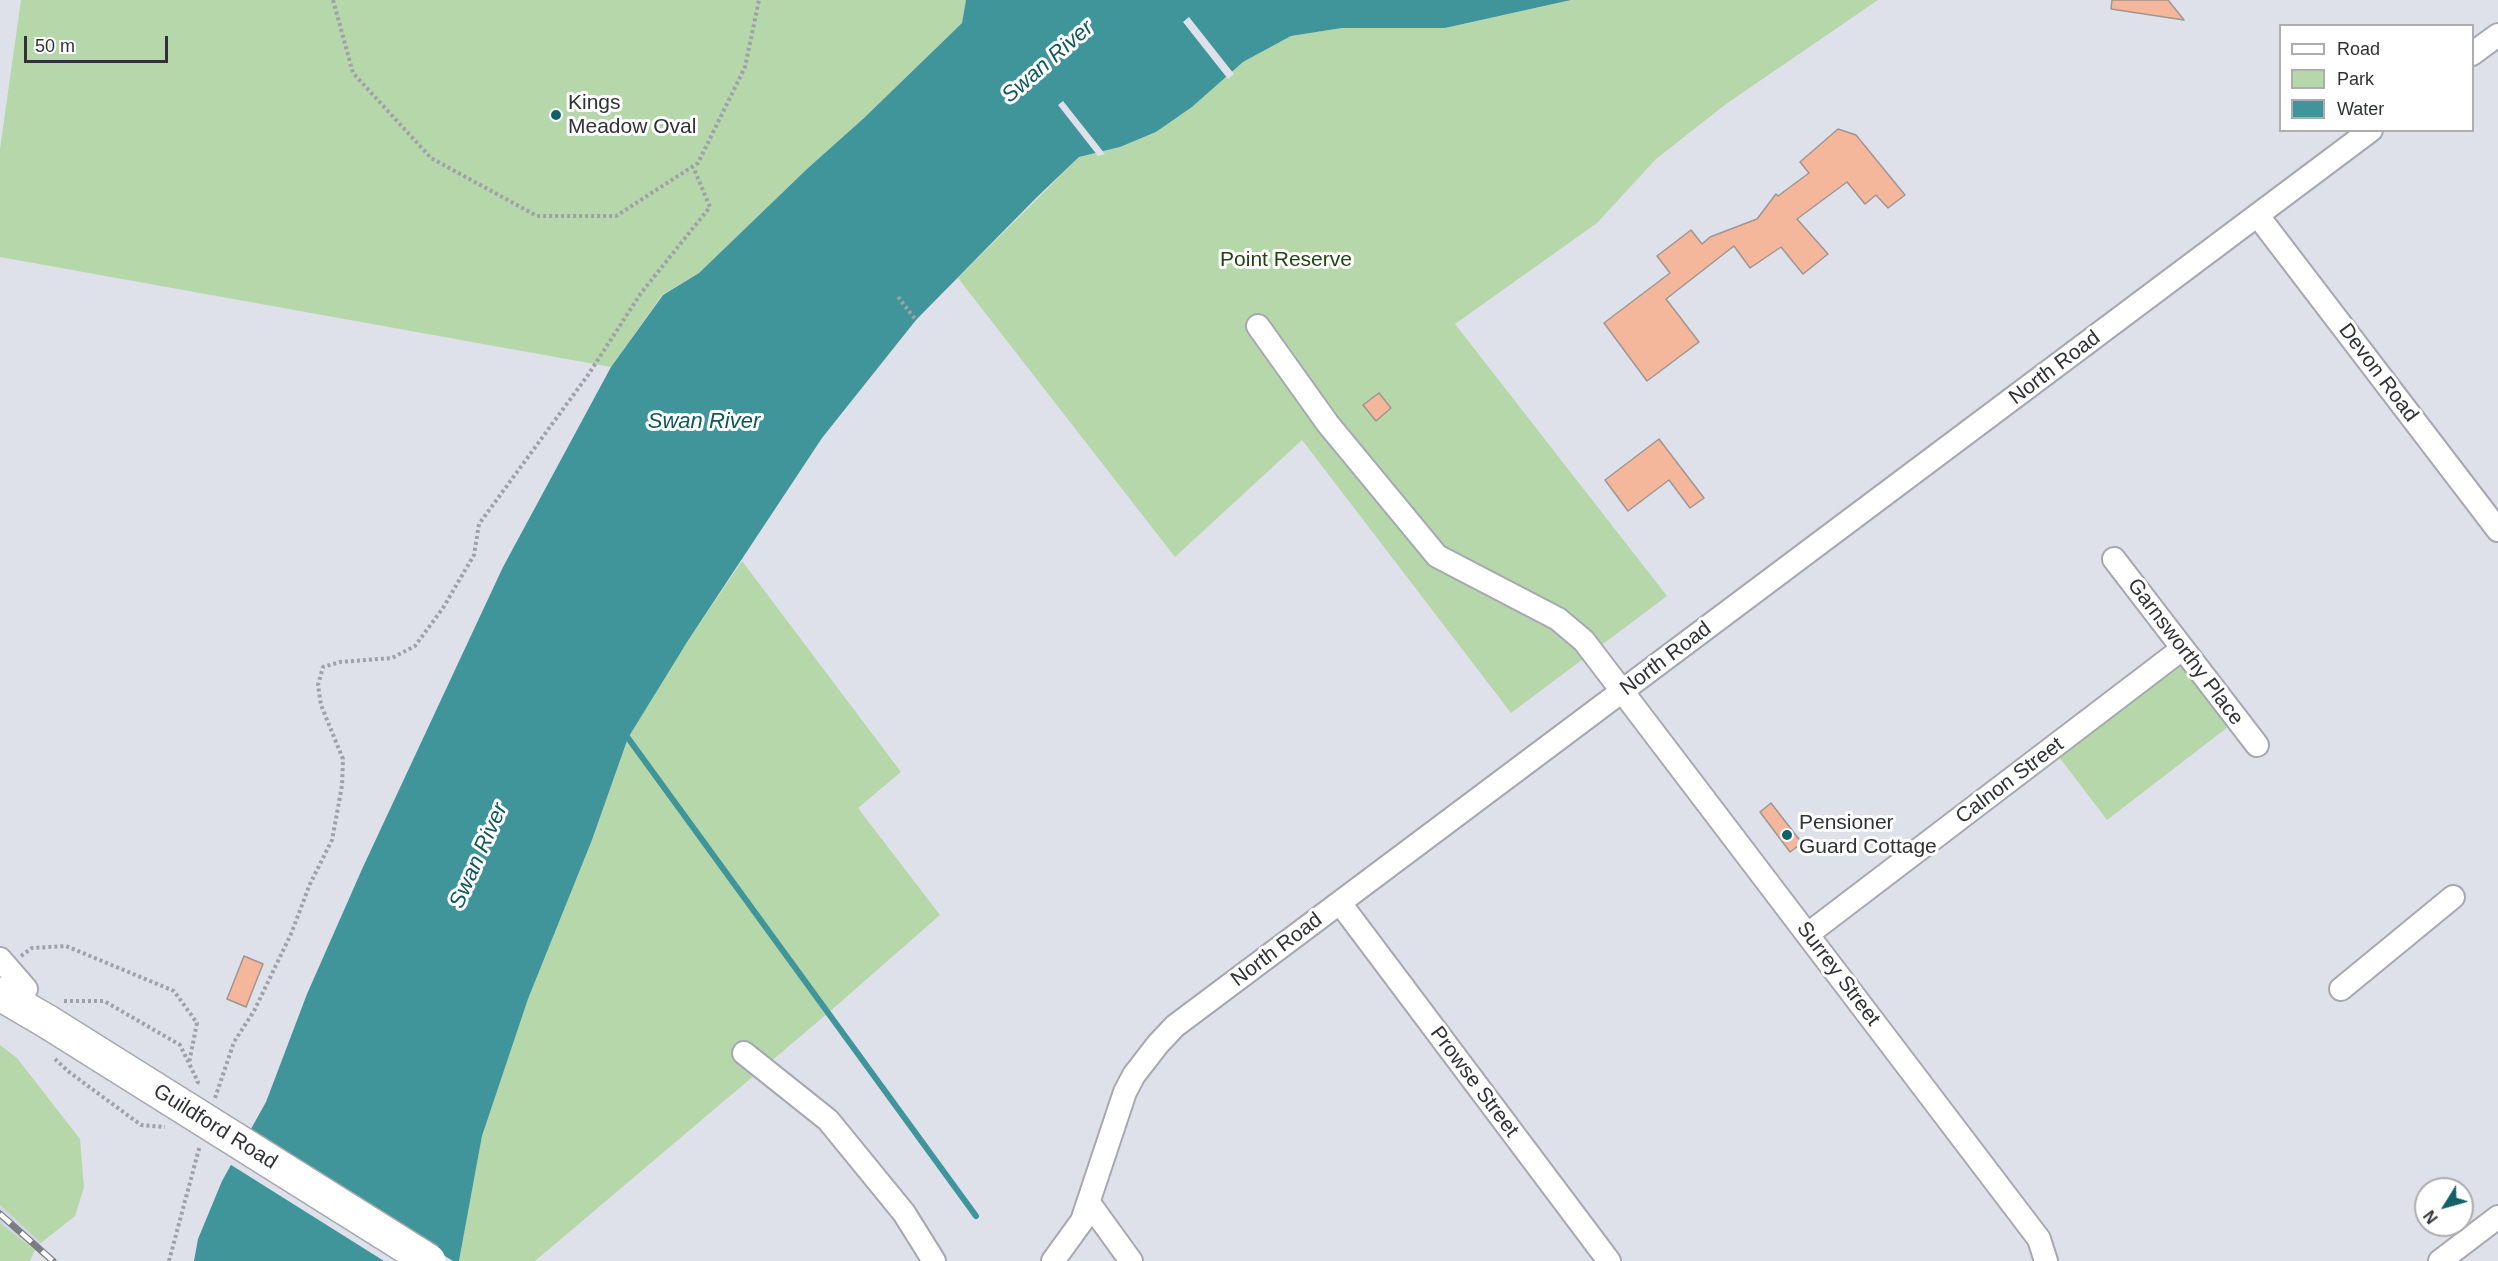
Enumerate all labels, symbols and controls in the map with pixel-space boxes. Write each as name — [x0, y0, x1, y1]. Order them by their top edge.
water label: Swan River — [997, 15, 1099, 109]
scale bar — [27, 24, 171, 62]
legend — [2279, 24, 2474, 132]
text: 50 m — [35, 36, 75, 56]
text: Road — [2337, 39, 2380, 59]
text: Park — [2337, 69, 2374, 89]
place label: Kings Meadow Oval — [568, 90, 696, 140]
text: Water — [2337, 99, 2384, 119]
marker: Kings Meadow Oval — [549, 108, 563, 122]
park label: Point Reserve — [1220, 247, 1352, 273]
street label: Devon Road — [2333, 319, 2423, 427]
street label: North Road — [2005, 326, 2105, 410]
water label: Swan River — [648, 409, 760, 435]
street label: Garnsworthy Place — [2122, 574, 2248, 730]
street label: North Road — [1616, 617, 1716, 701]
street label: Calnon Street — [1951, 732, 2069, 830]
water label: Swan River — [444, 799, 514, 913]
place label: Pensioner Guard Cottage — [1799, 810, 1937, 860]
marker: Pensioner Guard Cottage — [1780, 828, 1794, 842]
street label: North Road — [1227, 908, 1327, 992]
street label: Surrey Street — [1791, 917, 1885, 1031]
street label: Prowse Street — [1424, 1022, 1524, 1142]
street label: Guildford Road — [148, 1079, 282, 1175]
north arrow — [2414, 1177, 2474, 1237]
text: N — [2421, 1207, 2441, 1227]

